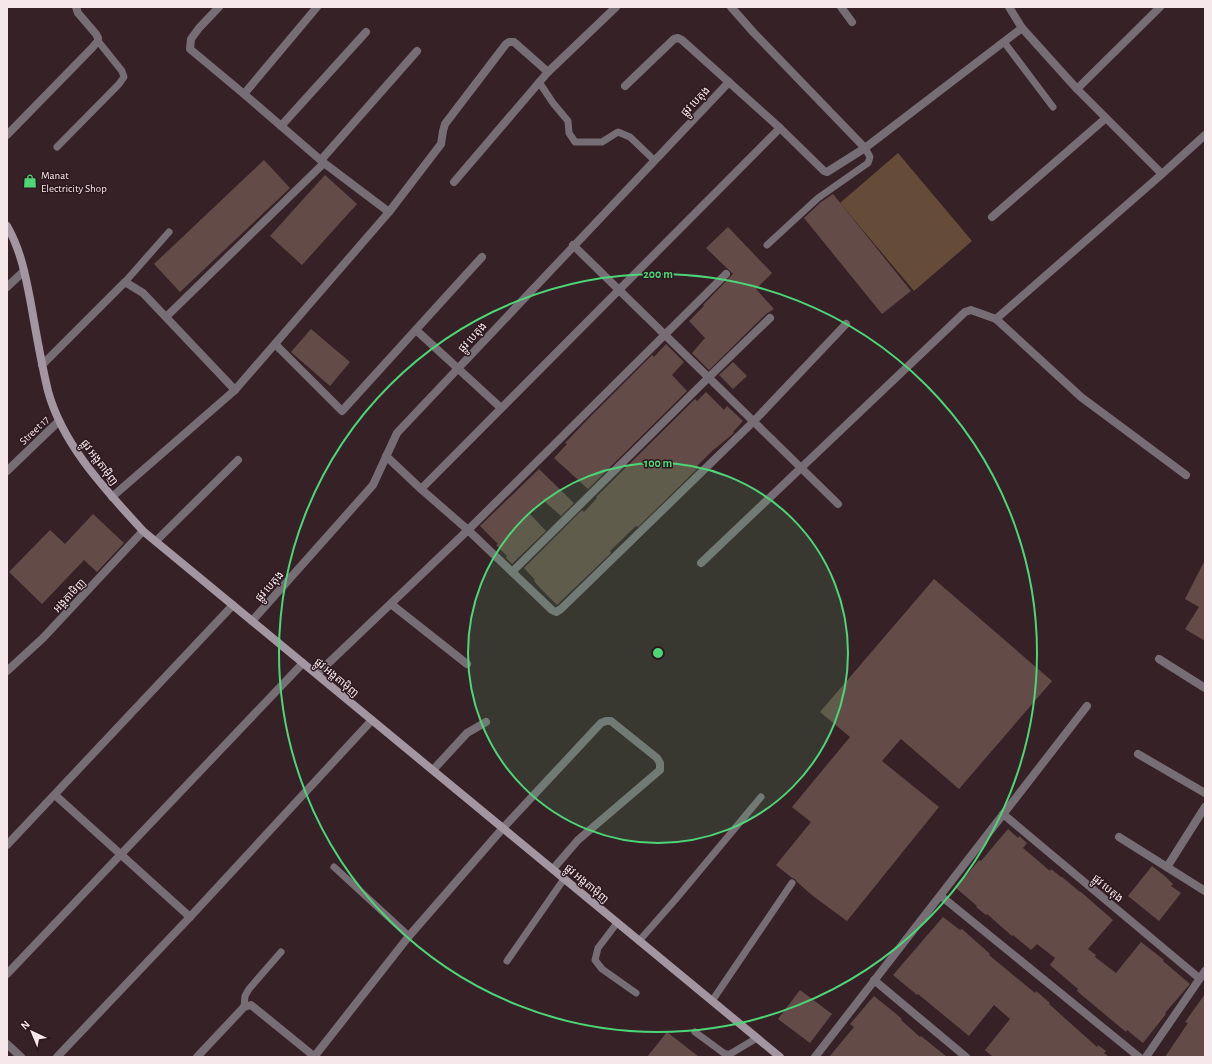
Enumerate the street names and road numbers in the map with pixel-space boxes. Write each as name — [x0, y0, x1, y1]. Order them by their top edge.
street label: ផ្លូវ បេតុង — [679, 84, 715, 121]
street label: ផ្លូវ បេតុង — [456, 320, 492, 357]
street label: Street 17 — [18, 414, 51, 447]
street label: ផ្លូវ អង្តតាម៉ិញ — [76, 436, 122, 490]
street label: ផ្លូវ បេតុង — [253, 569, 289, 606]
street label: អង្គតាមិញ — [50, 575, 89, 615]
street label: ផ្លូវ អង្តតាម៉ិញ — [310, 655, 362, 702]
street label: ផ្លូវ អង្តតាម៉ិញ — [560, 861, 612, 908]
street label: ផ្លូវ បេតុង — [1087, 872, 1125, 908]

